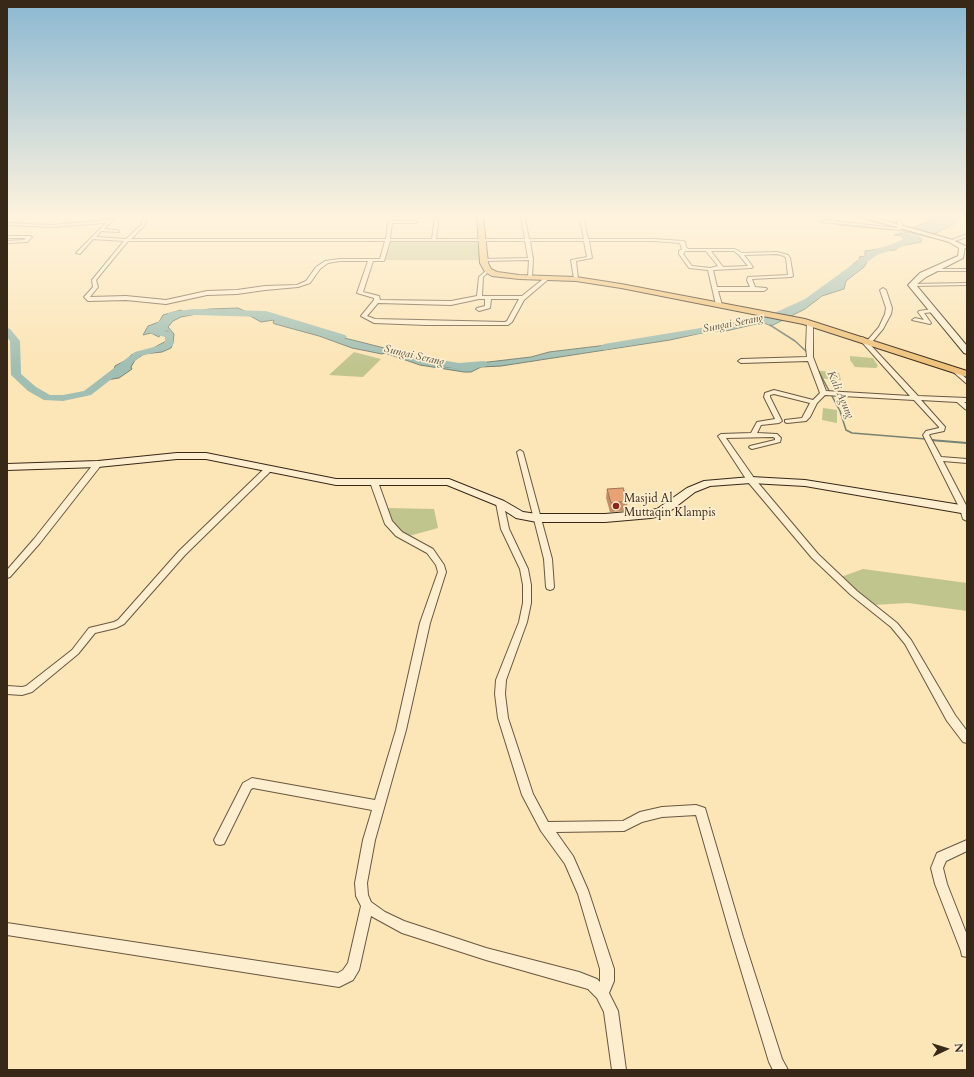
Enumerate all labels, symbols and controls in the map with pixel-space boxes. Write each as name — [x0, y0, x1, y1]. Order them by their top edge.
water label: Sungai Serang — [702, 312, 764, 336]
water label: Sungai Serang — [383, 343, 445, 369]
water label: Kali Agung — [824, 369, 856, 421]
place label: Masjid Al Muttaqin Klampis — [624, 492, 716, 520]
marker: Masjid Al Muttaqin Klampis — [611, 501, 621, 511]
north arrow — [926, 1029, 966, 1069]
text: N — [951, 1043, 966, 1053]

